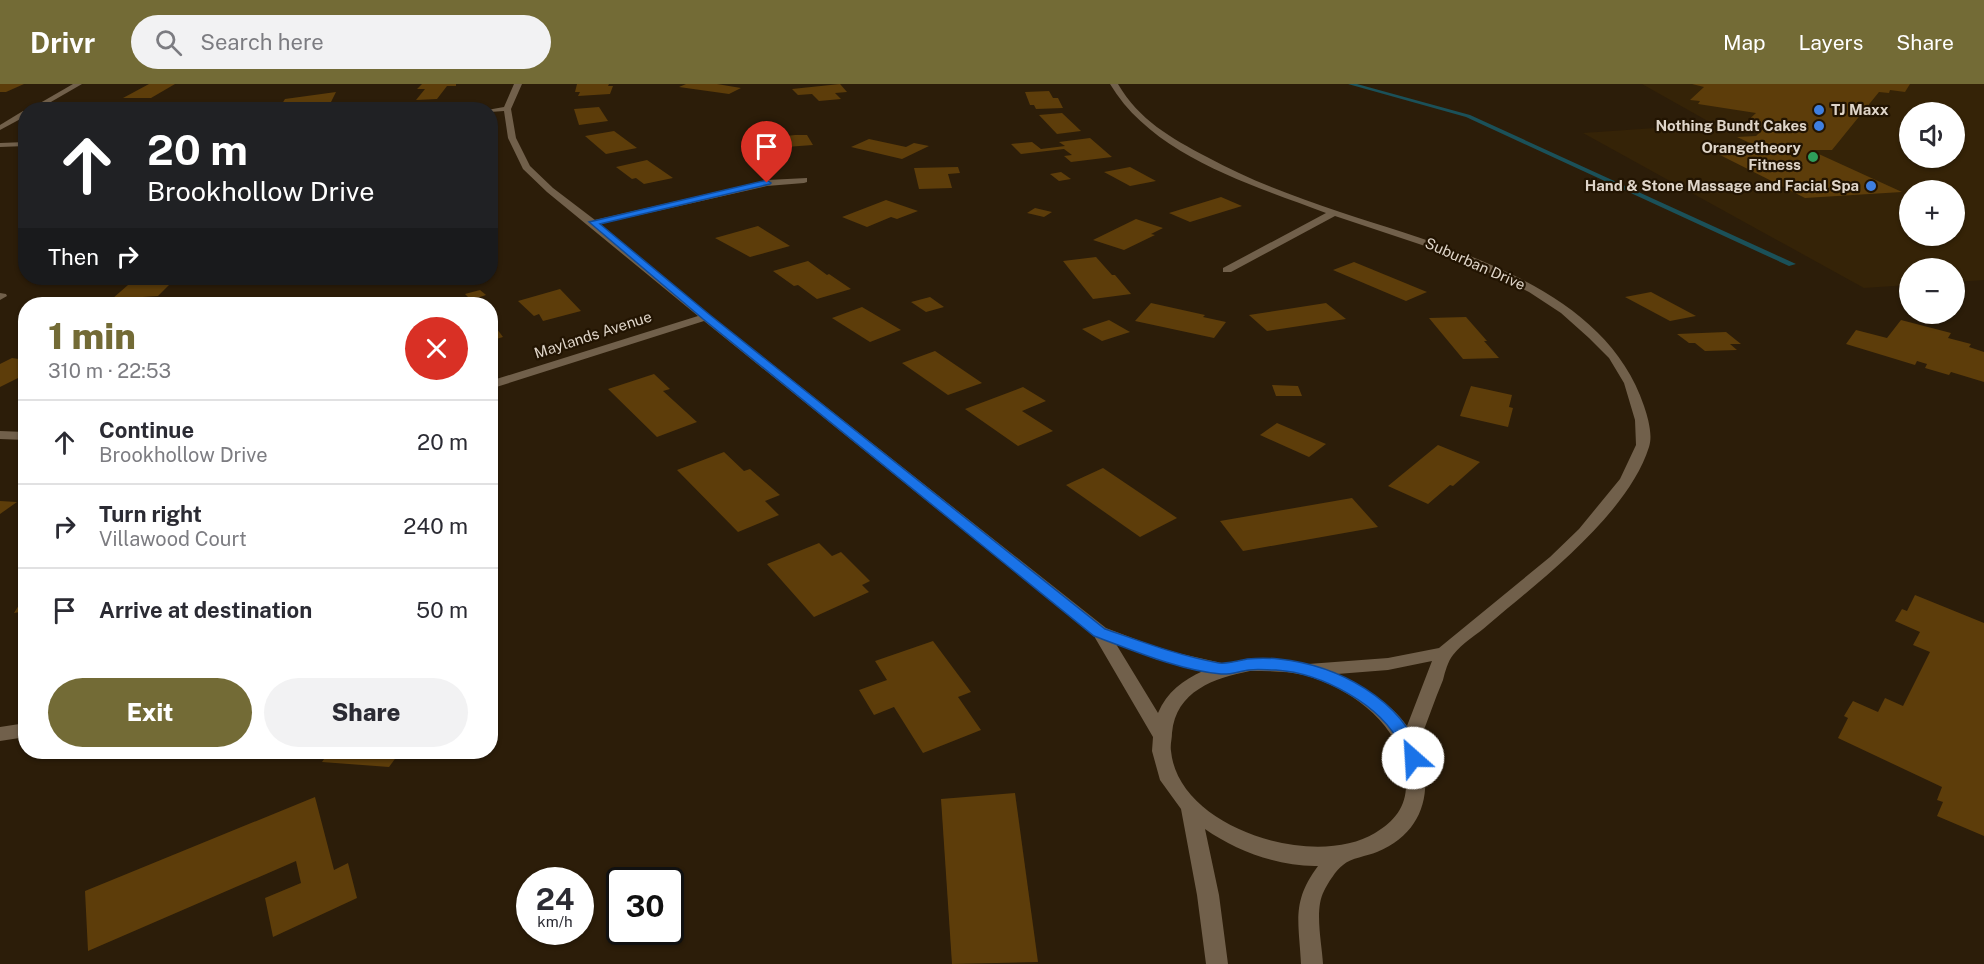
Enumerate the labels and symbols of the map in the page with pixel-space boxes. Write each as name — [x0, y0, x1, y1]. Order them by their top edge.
place label: TJ Maxx — [1831, 101, 1889, 118]
marker: TJ Maxx — [1812, 103, 1826, 117]
place label: Nothing Bundt Cakes — [1655, 117, 1807, 134]
marker: Nothing Bundt Cakes — [1812, 119, 1826, 133]
pin — [741, 121, 792, 183]
place label: Orangetheory Fitness — [1702, 139, 1802, 173]
marker: Orangetheory Fitness — [1806, 150, 1820, 164]
place label: Hand & Stone Massage and Facial Spa — [1585, 177, 1859, 194]
marker: Hand & Stone Massage and Facial Spa — [1864, 179, 1878, 193]
street label: Suburban Drive — [1423, 234, 1528, 293]
street label: Maylands Avenue — [532, 308, 654, 362]
position arrow — [1381, 726, 1445, 790]
speed limit sign: 30 — [606, 867, 684, 945]

